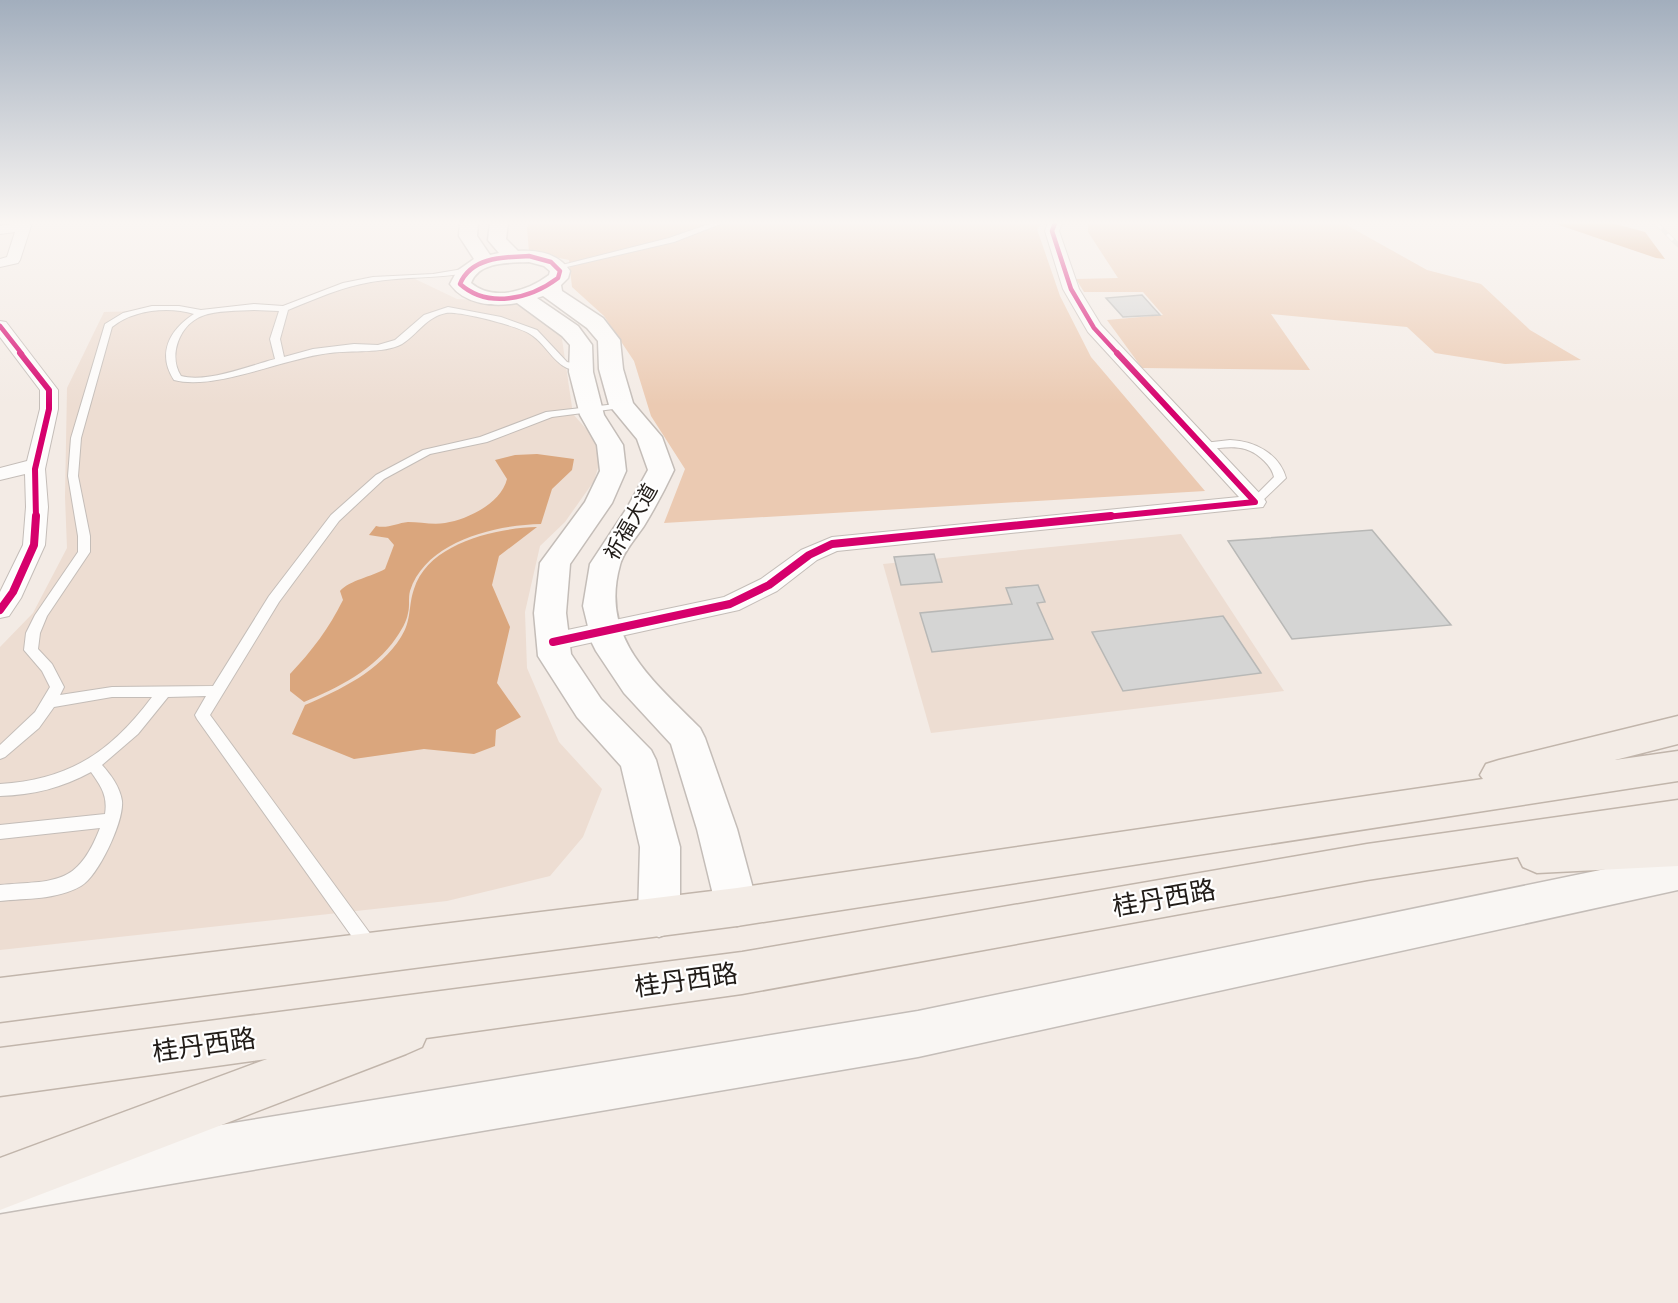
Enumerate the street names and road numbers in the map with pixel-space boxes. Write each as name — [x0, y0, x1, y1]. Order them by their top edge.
street label: 祈福大道 — [598, 479, 662, 564]
street label: 桂丹西路 — [1110, 872, 1218, 921]
street label: 桂丹西路 — [632, 956, 739, 1001]
street label: 桂丹西路 — [150, 1021, 257, 1066]

